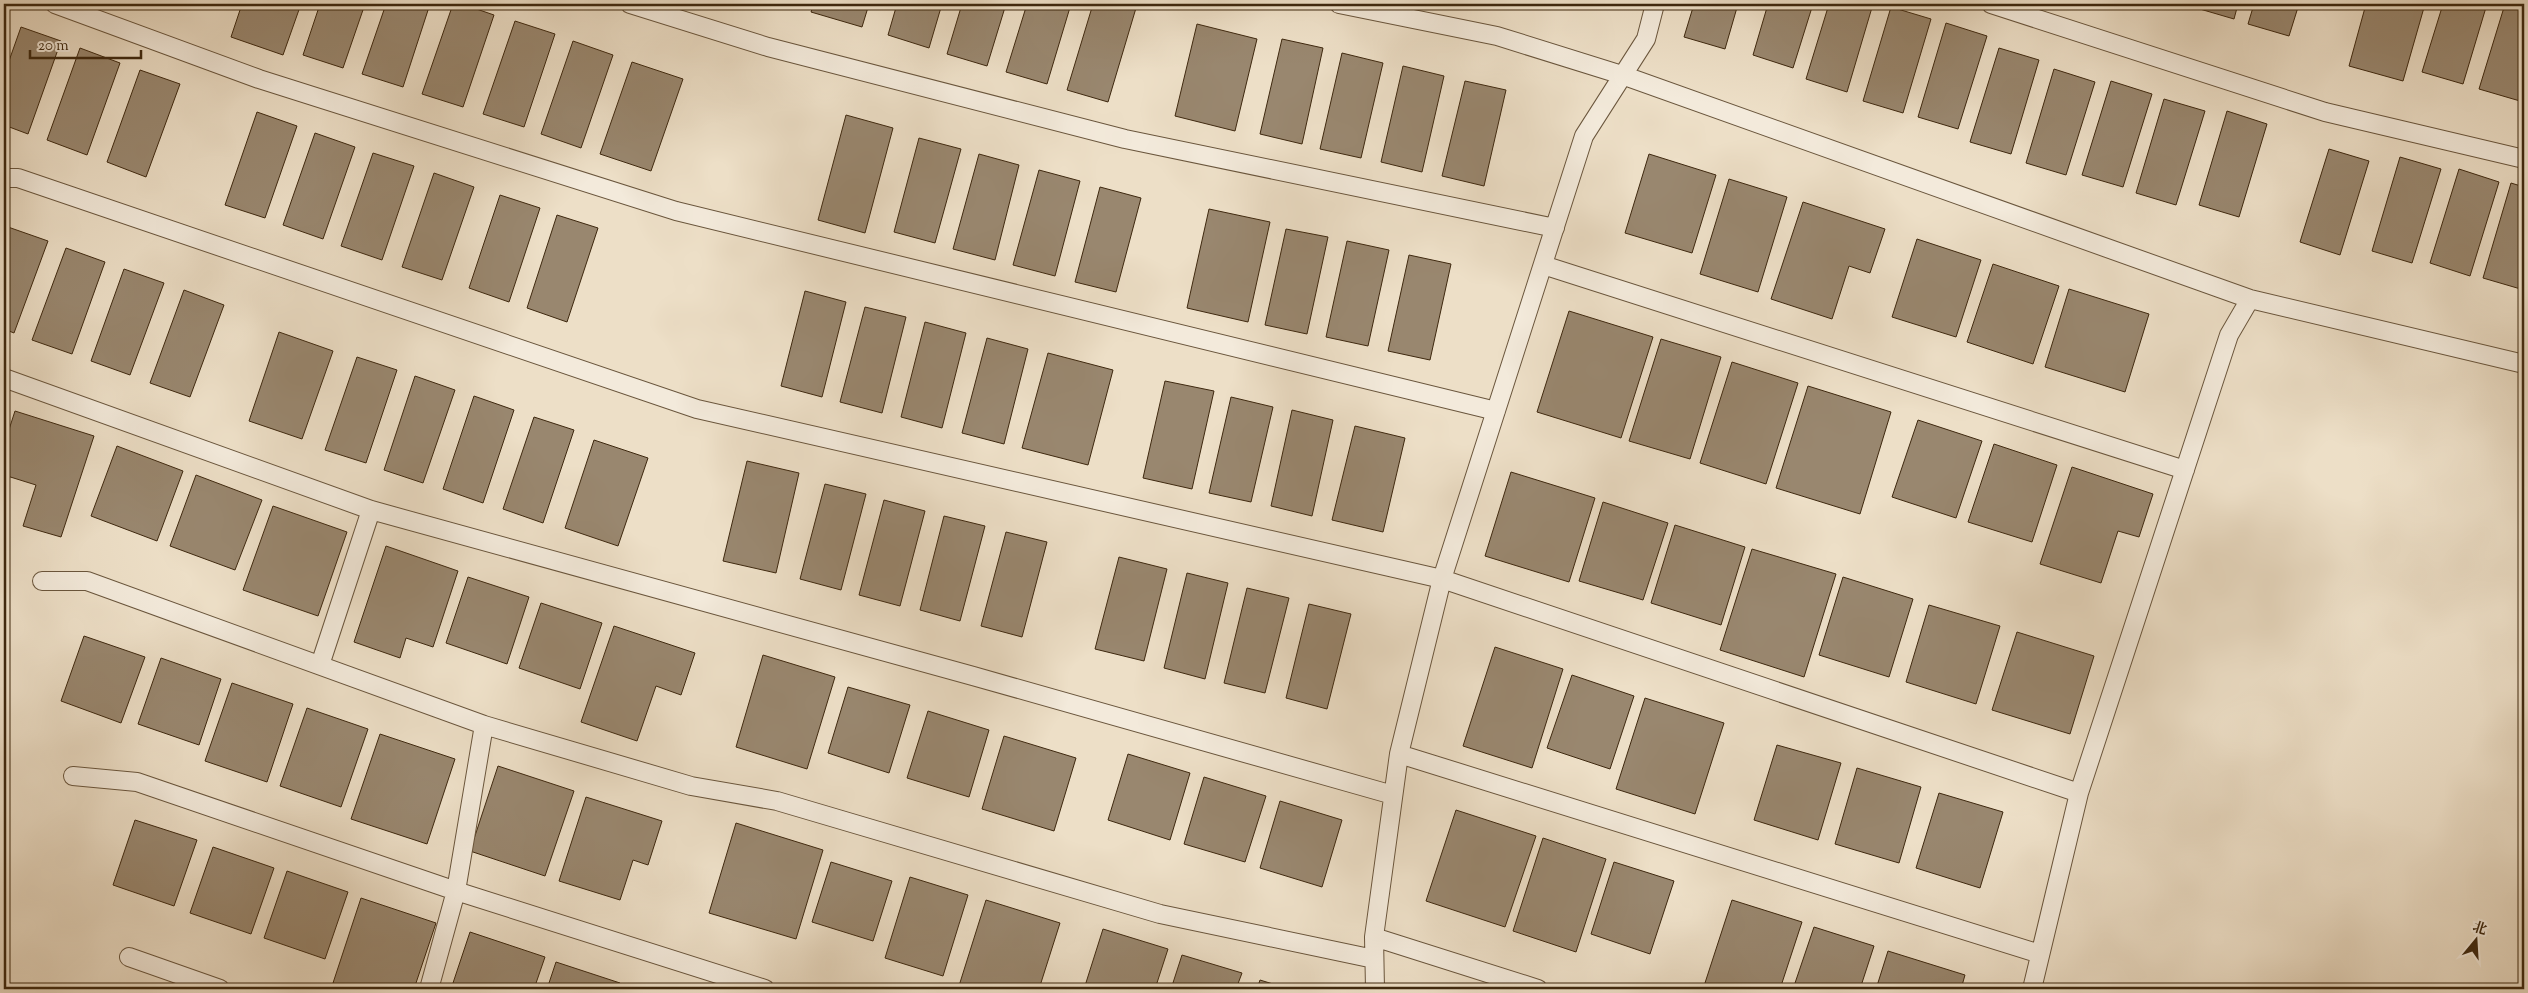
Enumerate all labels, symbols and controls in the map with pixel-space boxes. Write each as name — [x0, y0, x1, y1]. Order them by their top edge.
scale bar — [30, 28, 141, 60]
text: 20 m — [38, 36, 69, 57]
north arrow — [2450, 916, 2500, 966]
text: 北 — [2470, 918, 2489, 941]

